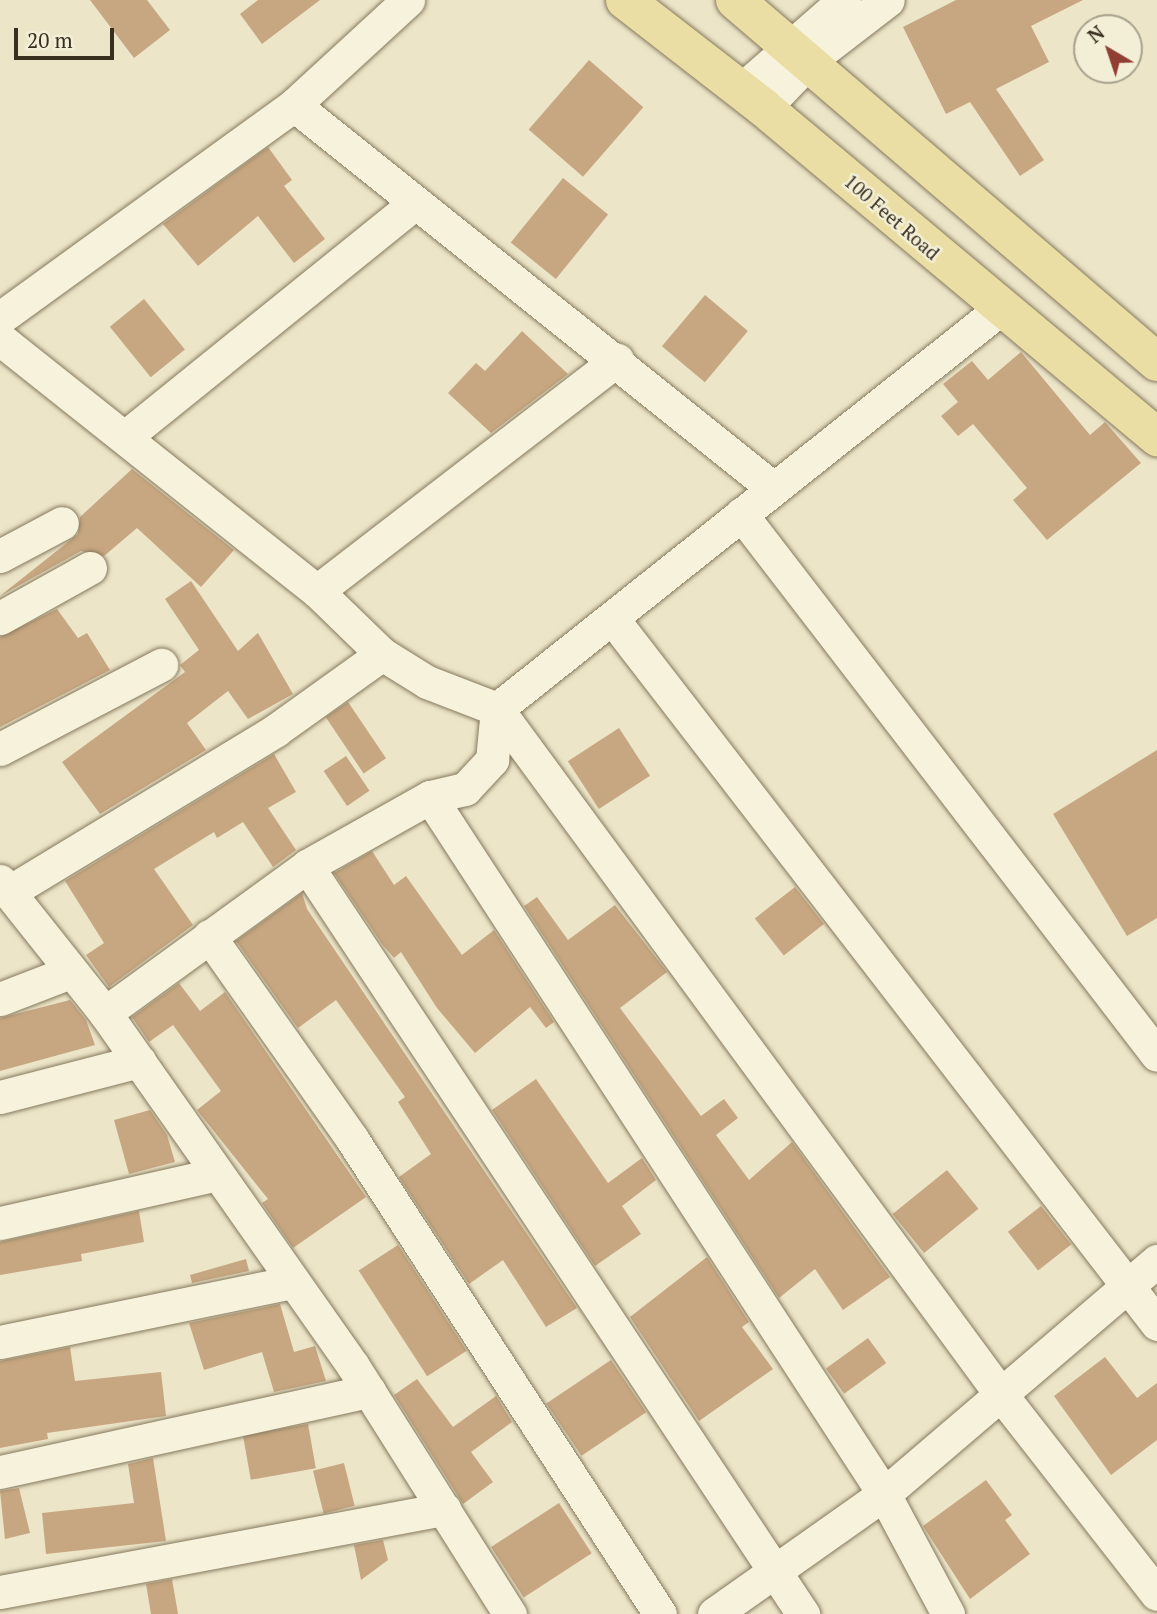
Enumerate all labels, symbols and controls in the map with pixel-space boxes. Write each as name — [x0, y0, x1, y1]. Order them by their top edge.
scale bar — [18, 14, 117, 58]
north arrow — [1073, 14, 1143, 84]
text: N — [1082, 20, 1109, 48]
text: 20 m — [27, 26, 73, 54]
street label: 100 Feet Road — [840, 170, 944, 264]

